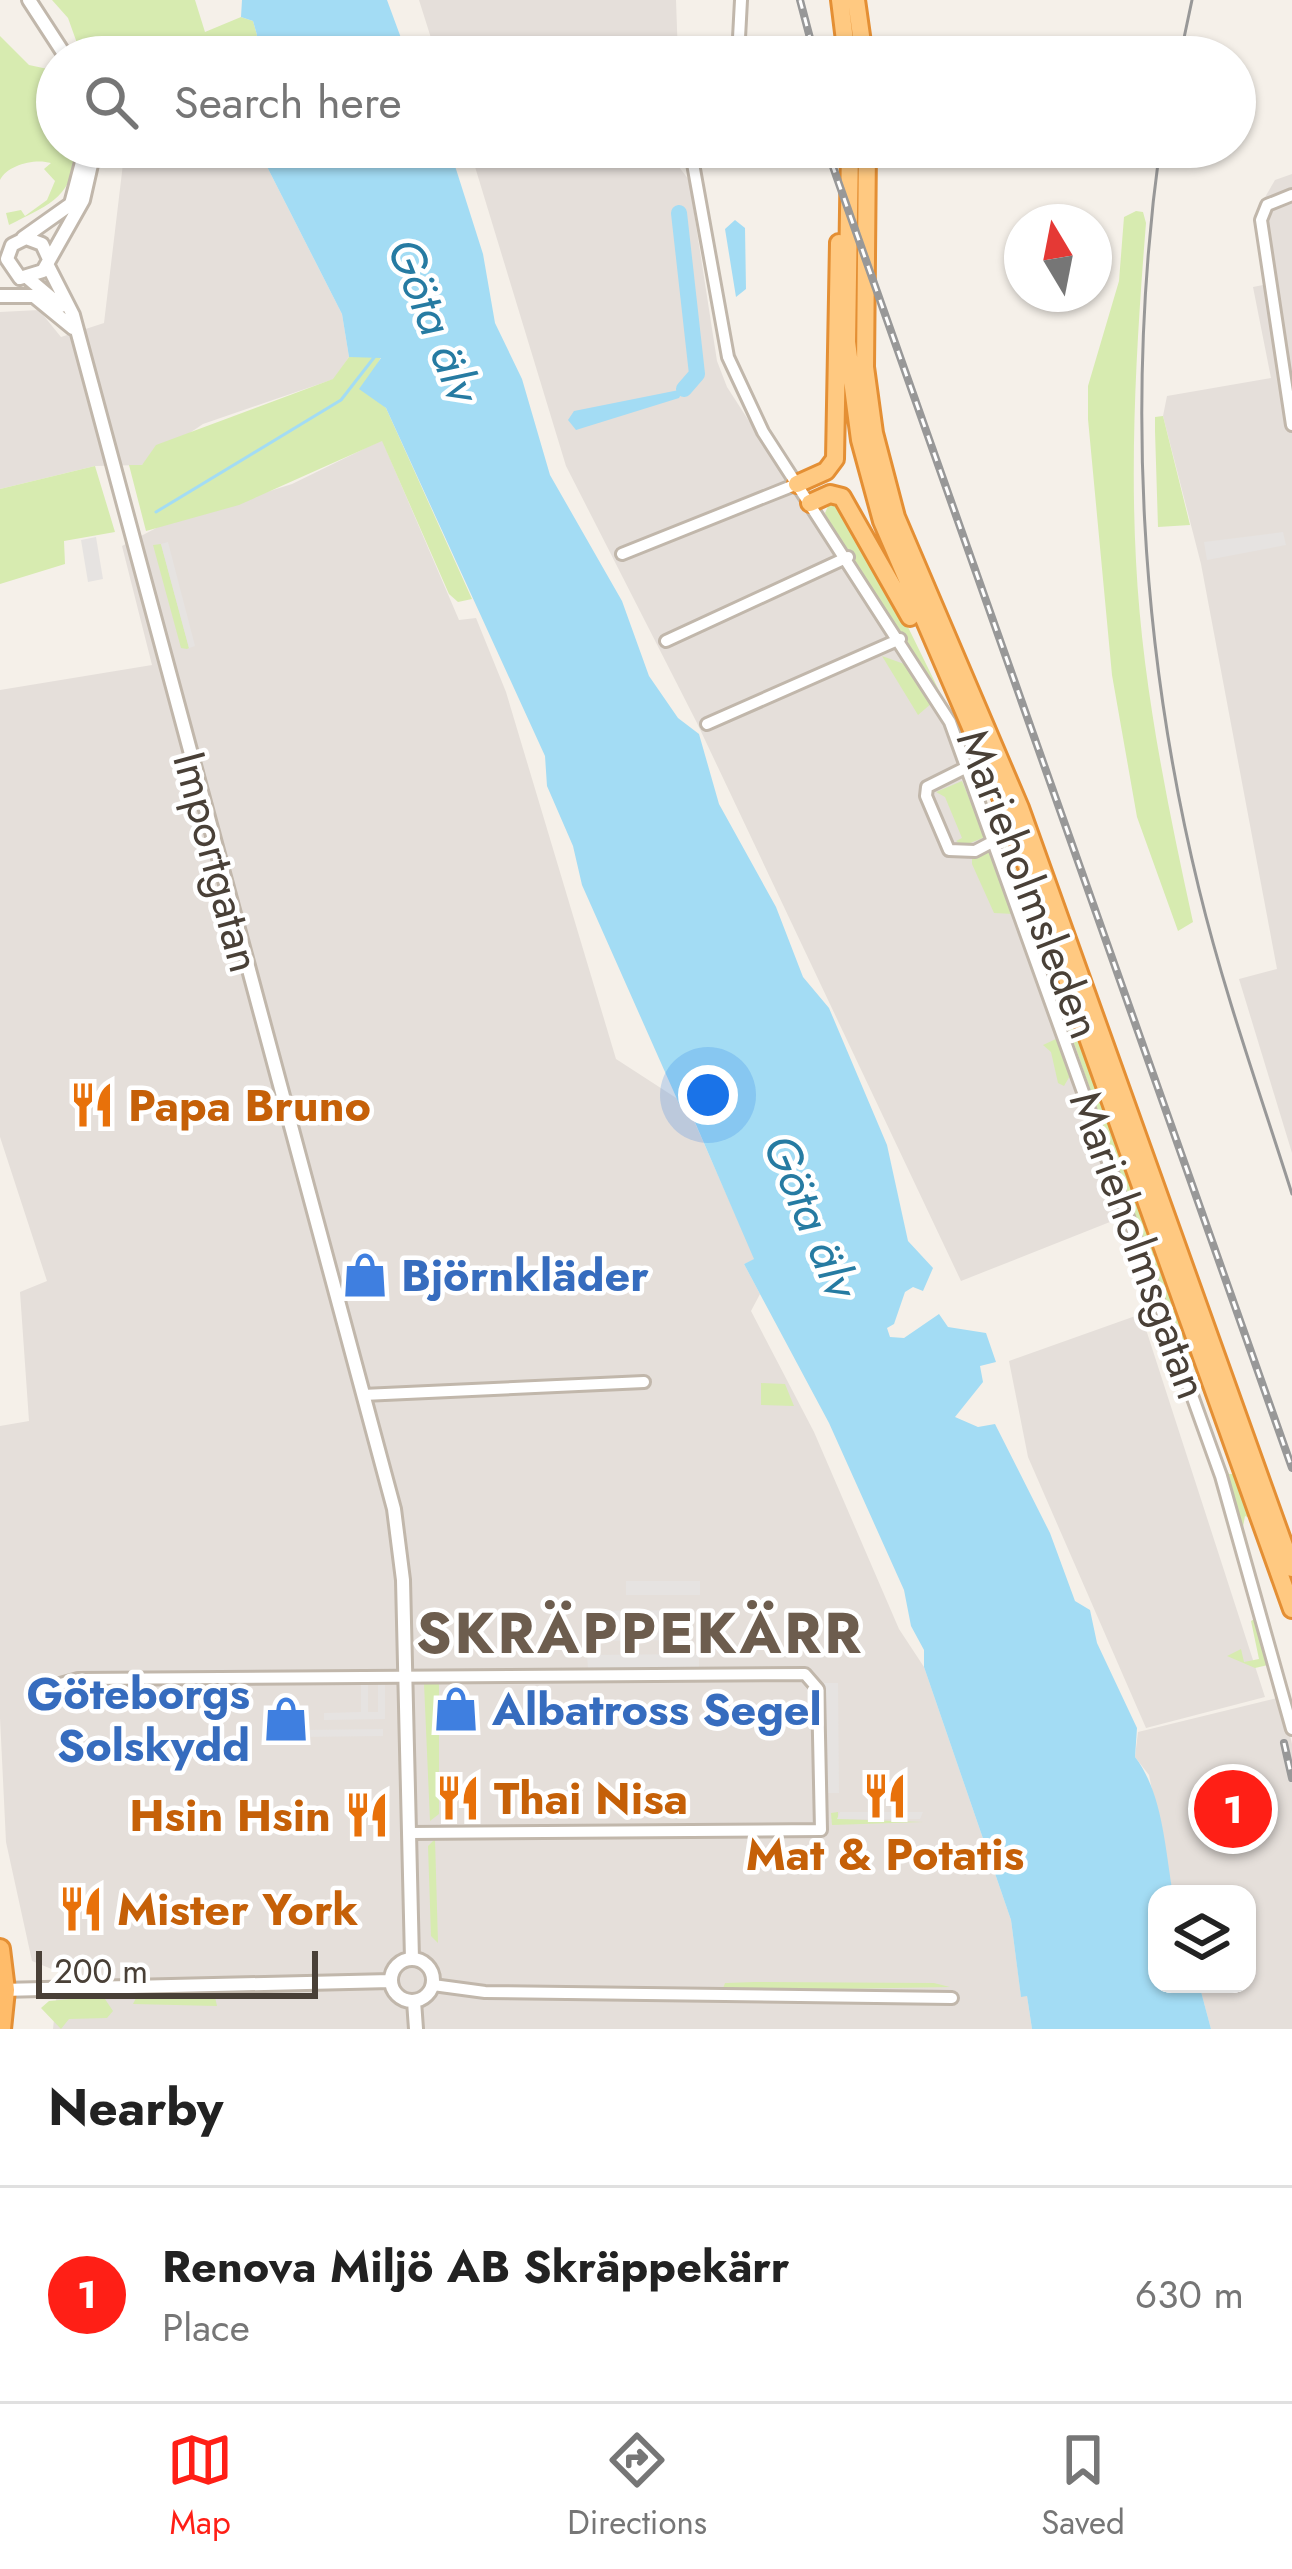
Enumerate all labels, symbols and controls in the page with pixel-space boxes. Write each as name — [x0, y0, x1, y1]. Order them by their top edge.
search box — [36, 36, 1256, 168]
icon: search — [78, 69, 144, 135]
text: Search here — [174, 70, 402, 135]
north arrow — [1004, 204, 1112, 312]
water label: Göta älv — [370, 228, 499, 416]
street label: Marieholmsleden — [940, 720, 1118, 1048]
street label: Importgatan — [156, 744, 278, 980]
your location — [678, 1065, 738, 1125]
place label: Papa Bruno — [128, 1073, 371, 1138]
restaurant icon: Papa Bruno — [67, 1080, 117, 1130]
street label: Marieholmsgatan — [1053, 1082, 1225, 1408]
water label: Göta älv — [746, 1124, 878, 1312]
place label: Björnkläder — [401, 1243, 649, 1308]
shop icon: Björnkläder — [340, 1250, 390, 1300]
district label: SKRÄPPEKÄRR — [416, 1592, 864, 1674]
place label: Göteborgs Solskydd — [27, 1661, 250, 1778]
place label: Albatross Segel — [491, 1677, 822, 1742]
shop icon: Albatross Segel — [431, 1684, 481, 1734]
shop icon: Göteborgs Solskydd — [261, 1694, 311, 1744]
pin: 1 — [1194, 1764, 1272, 1854]
place label: Thai Nisa — [494, 1766, 688, 1831]
restaurant icon: Mat & Potatis — [860, 1771, 910, 1821]
restaurant icon: Thai Nisa — [433, 1773, 483, 1823]
place label: Hsin Hsin — [129, 1783, 331, 1848]
restaurant icon: Hsin Hsin — [342, 1790, 392, 1840]
place label: Mat & Potatis — [746, 1822, 1024, 1887]
place label: Mister York — [117, 1877, 358, 1942]
restaurant icon: Mister York — [56, 1884, 106, 1934]
map controls — [1148, 1885, 1256, 1993]
button: layers — [1148, 1885, 1256, 1993]
scale bar — [36, 1945, 318, 1998]
text: 200 m — [54, 1948, 148, 1995]
text: Nearby — [48, 2070, 223, 2144]
text: Renova Miljö AB Skräppekärr — [162, 2234, 789, 2299]
text: 1 — [77, 2266, 97, 2323]
text: 630 m — [1135, 2266, 1244, 2323]
text: Place — [162, 2299, 250, 2356]
tab: Map — [167, 2427, 233, 2546]
tab: Directions — [567, 2427, 707, 2546]
tab: Saved — [1041, 2427, 1125, 2546]

